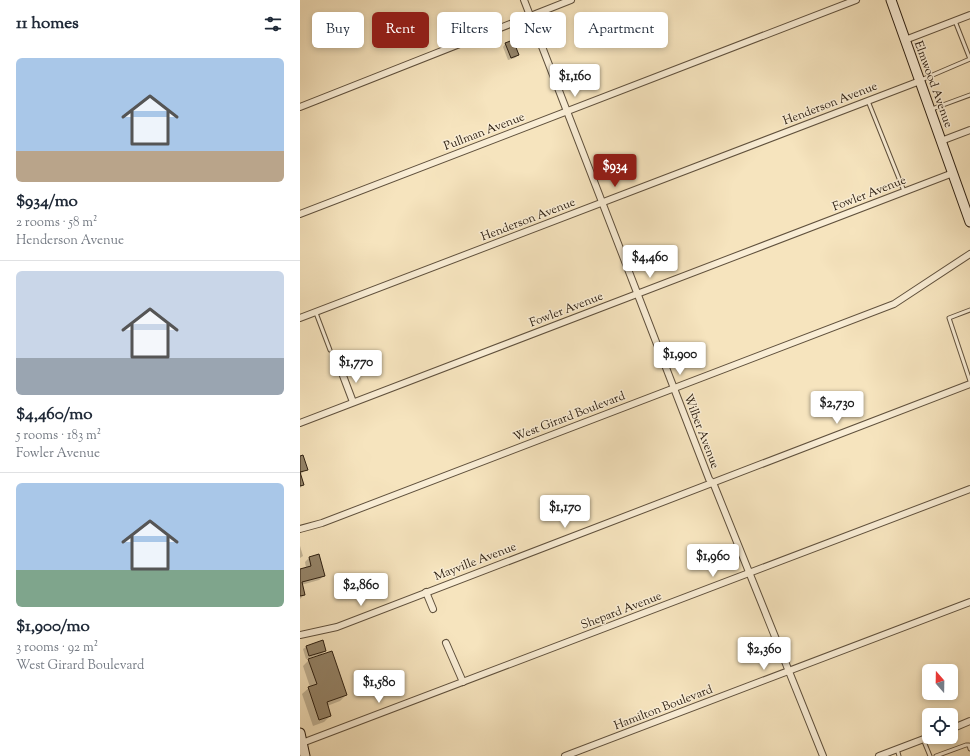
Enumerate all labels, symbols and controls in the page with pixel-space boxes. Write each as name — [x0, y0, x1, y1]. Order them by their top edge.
text: 11 homes — [16, 12, 79, 36]
chip: Buy — [312, 12, 364, 48]
chip: Rent — [372, 12, 429, 48]
chip: Filters — [437, 12, 502, 48]
chip: New — [510, 12, 566, 48]
chip: Apartment — [574, 12, 668, 48]
icon: filters — [262, 13, 284, 35]
street label: Elmwood Avenue — [909, 38, 957, 131]
pin: $1,160 — [542, 64, 608, 98]
text: $1,160 — [559, 68, 591, 86]
street label: Henderson Avenue — [781, 78, 881, 130]
icon: home — [114, 84, 186, 156]
street label: Pullman Avenue — [441, 108, 528, 156]
pin: $934 — [591, 154, 639, 188]
text: $934 — [602, 158, 628, 176]
street label: Fowler Avenue — [830, 171, 909, 216]
text: $934/mo — [16, 190, 78, 214]
street label: Henderson Avenue — [479, 194, 579, 246]
text: 2 rooms · 58 m² — [16, 214, 97, 232]
text: Henderson Avenue — [16, 232, 124, 250]
pin: $4,460 — [617, 245, 683, 279]
text: $4,460 — [632, 249, 668, 267]
street label: Fowler Avenue — [527, 287, 606, 332]
icon: home — [114, 297, 186, 369]
pin: $1,900 — [647, 342, 713, 376]
text: $1,900 — [663, 346, 697, 364]
pin: $1,770 — [323, 350, 389, 384]
text: $1,770 — [339, 354, 373, 372]
street label: West Girard Boulevard — [511, 387, 628, 447]
street label: Wilber Avenue — [679, 391, 724, 472]
pin: $2,730 — [804, 391, 870, 425]
text: $2,730 — [820, 395, 854, 413]
text: $4,460/mo — [16, 403, 92, 427]
text: 5 rooms · 183 m² — [16, 427, 101, 445]
text: Fowler Avenue — [16, 445, 100, 463]
pin: $1,170 — [532, 495, 598, 529]
text: $1,170 — [549, 499, 581, 517]
icon: home — [114, 509, 186, 581]
street label: Mayville Avenue — [432, 538, 520, 586]
pin: $1,960 — [680, 544, 746, 578]
text: $1,960 — [696, 548, 730, 566]
pin: $2,860 — [328, 573, 394, 607]
text: $2,860 — [343, 577, 379, 595]
street label: Shepard Avenue — [578, 587, 665, 635]
text: $1,900/mo — [16, 615, 90, 639]
pin: $2,360 — [731, 637, 797, 671]
text: 3 rooms · 92 m² — [16, 639, 98, 657]
text: $2,360 — [747, 641, 781, 659]
text: West Girard Boulevard — [16, 657, 144, 675]
north arrow — [922, 664, 958, 700]
map controls — [922, 664, 958, 744]
pin: $1,580 — [346, 670, 412, 704]
text: $1,580 — [363, 674, 395, 692]
street label: Hamilton Boulevard — [611, 681, 716, 735]
button: locate — [922, 708, 958, 744]

